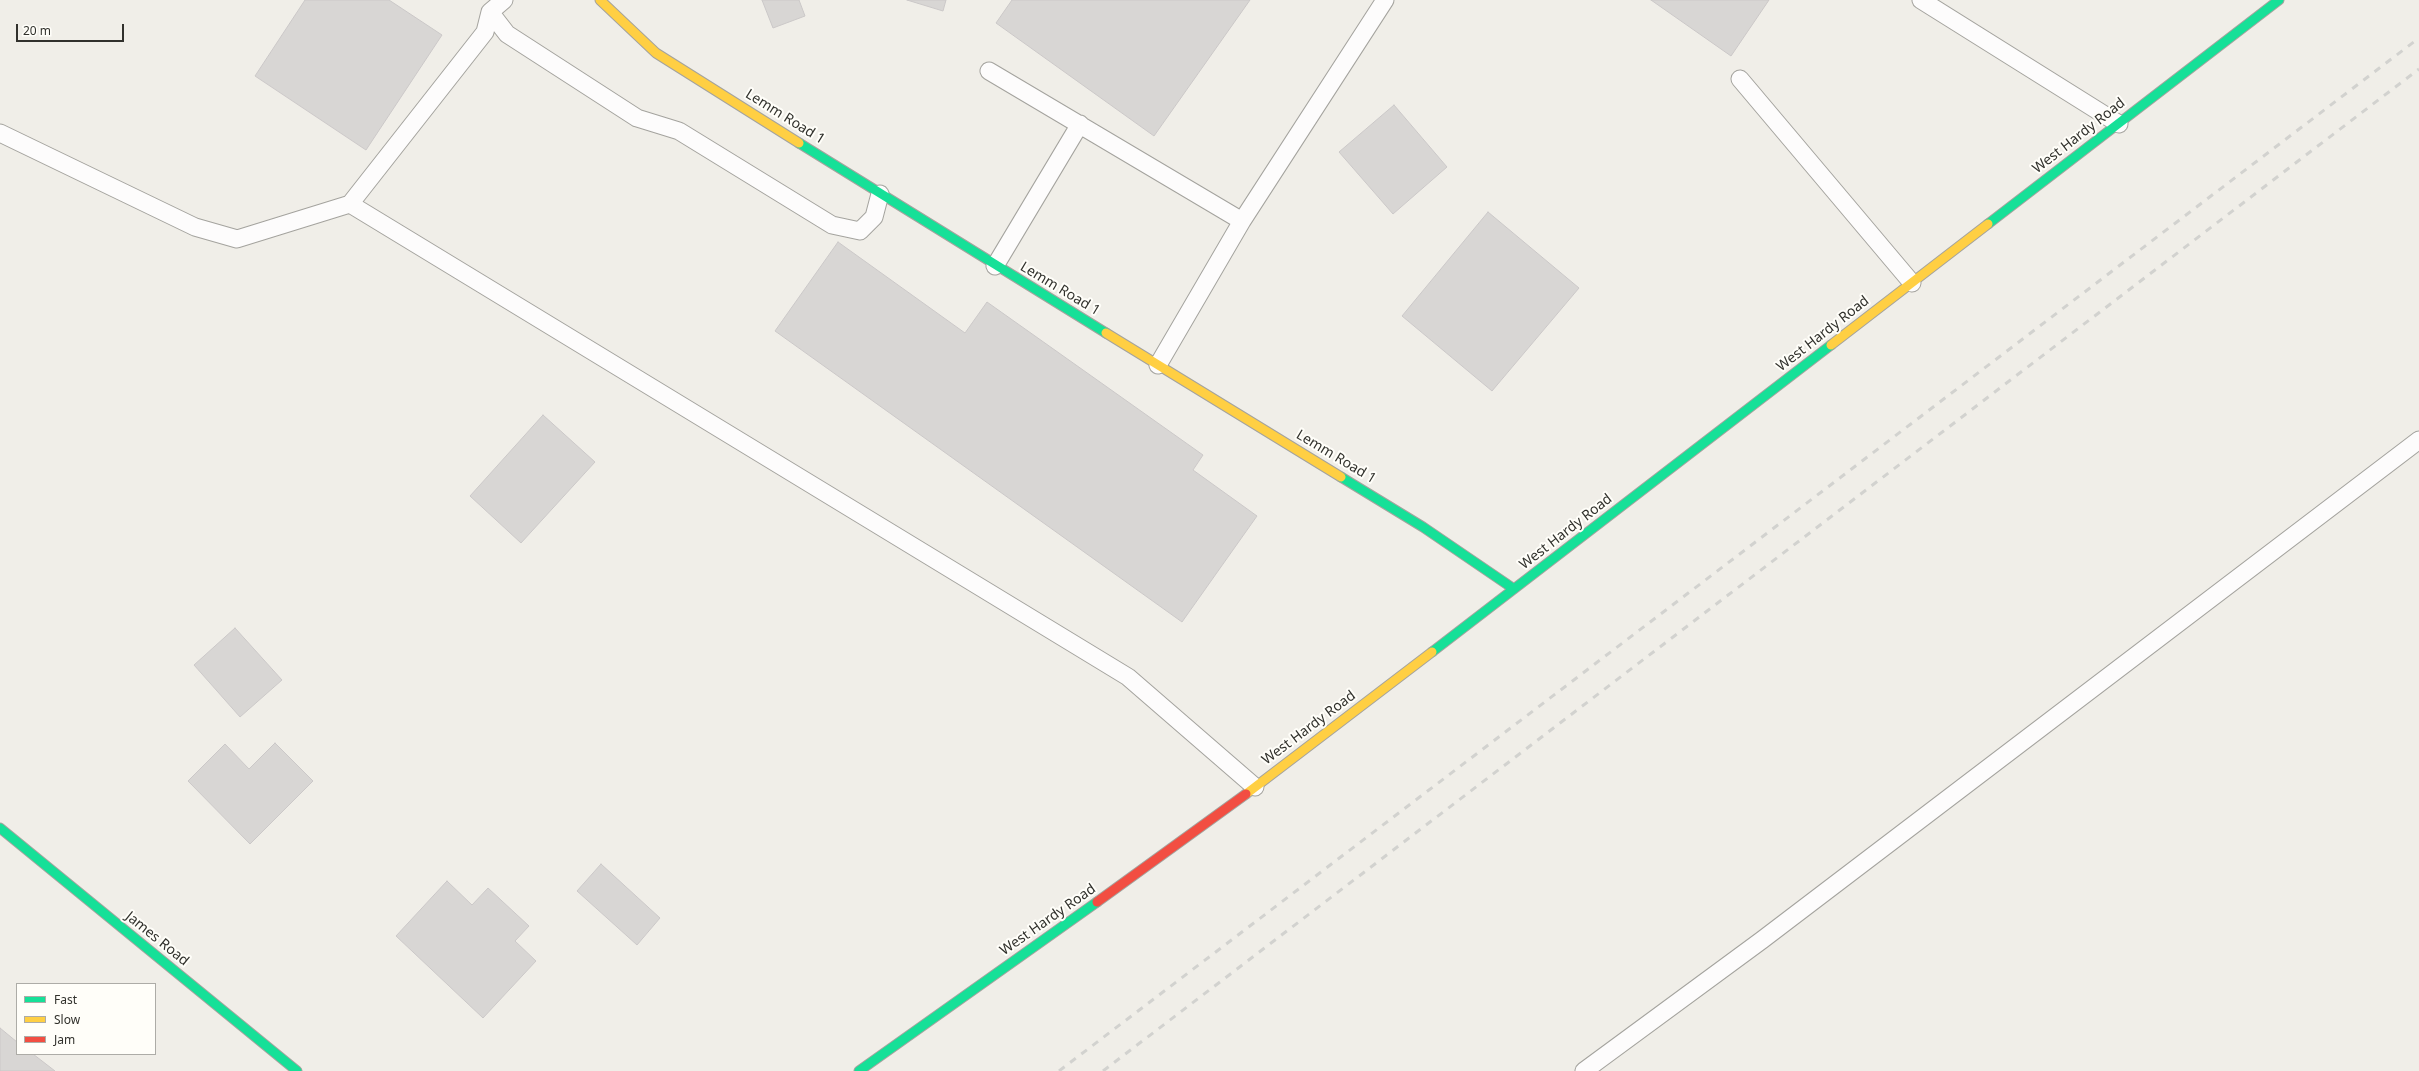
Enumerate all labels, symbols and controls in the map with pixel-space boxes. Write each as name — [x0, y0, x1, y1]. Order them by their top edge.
scale bar — [18, 16, 126, 42]
text: 20 m — [23, 22, 51, 39]
street label: Lemm Road 1 — [742, 86, 828, 148]
street label: West Hardy Road — [2029, 95, 2129, 177]
street label: Lemm Road 1 — [1017, 259, 1103, 319]
street label: West Hardy Road — [1773, 293, 1873, 375]
street label: Lemm Road 1 — [1293, 427, 1379, 487]
street label: West Hardy Road — [1516, 491, 1616, 573]
street label: West Hardy Road — [1259, 687, 1359, 769]
street label: West Hardy Road — [997, 881, 1099, 959]
street label: James Road — [122, 908, 192, 970]
legend — [16, 983, 156, 1055]
text: Fast — [54, 991, 77, 1008]
text: Slow — [54, 1011, 80, 1028]
text: Jam — [54, 1031, 75, 1048]

